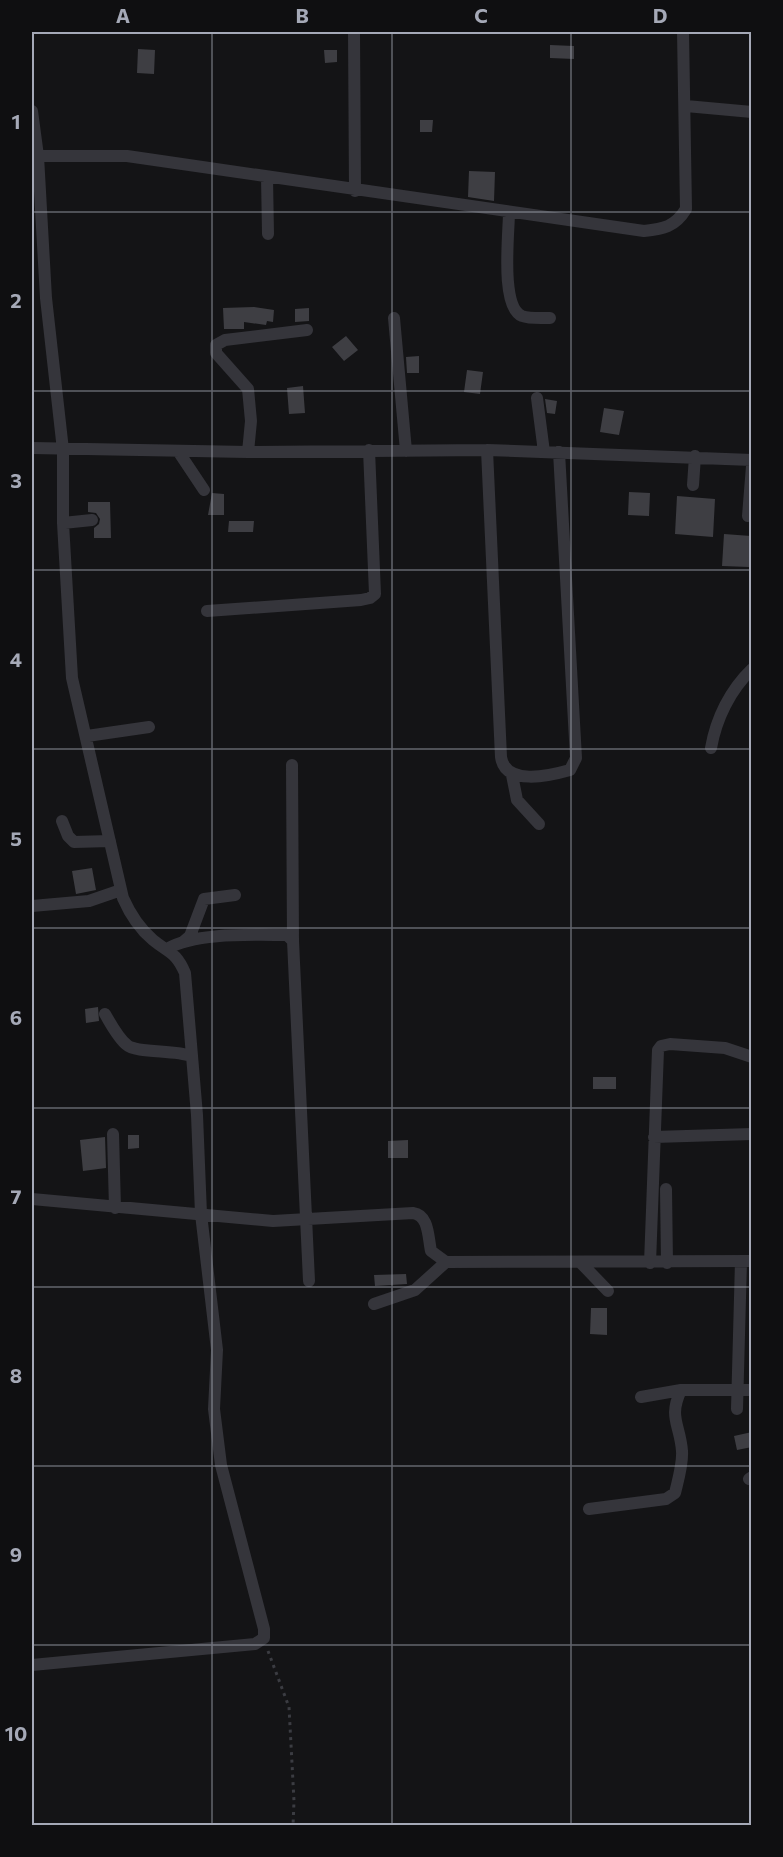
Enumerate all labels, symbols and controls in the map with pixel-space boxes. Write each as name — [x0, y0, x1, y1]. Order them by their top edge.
text: A — [116, 3, 130, 27]
text: B — [295, 3, 309, 27]
text: C — [474, 3, 488, 27]
text: D — [653, 3, 667, 27]
text: 1 — [11, 109, 21, 133]
text: 2 — [10, 288, 22, 312]
text: 3 — [10, 468, 22, 492]
text: 4 — [10, 647, 22, 671]
text: 5 — [10, 826, 22, 850]
text: 6 — [10, 1005, 22, 1029]
text: 7 — [11, 1184, 22, 1208]
text: 8 — [10, 1363, 22, 1387]
text: 9 — [10, 1542, 22, 1566]
text: 10 — [5, 1721, 27, 1745]

